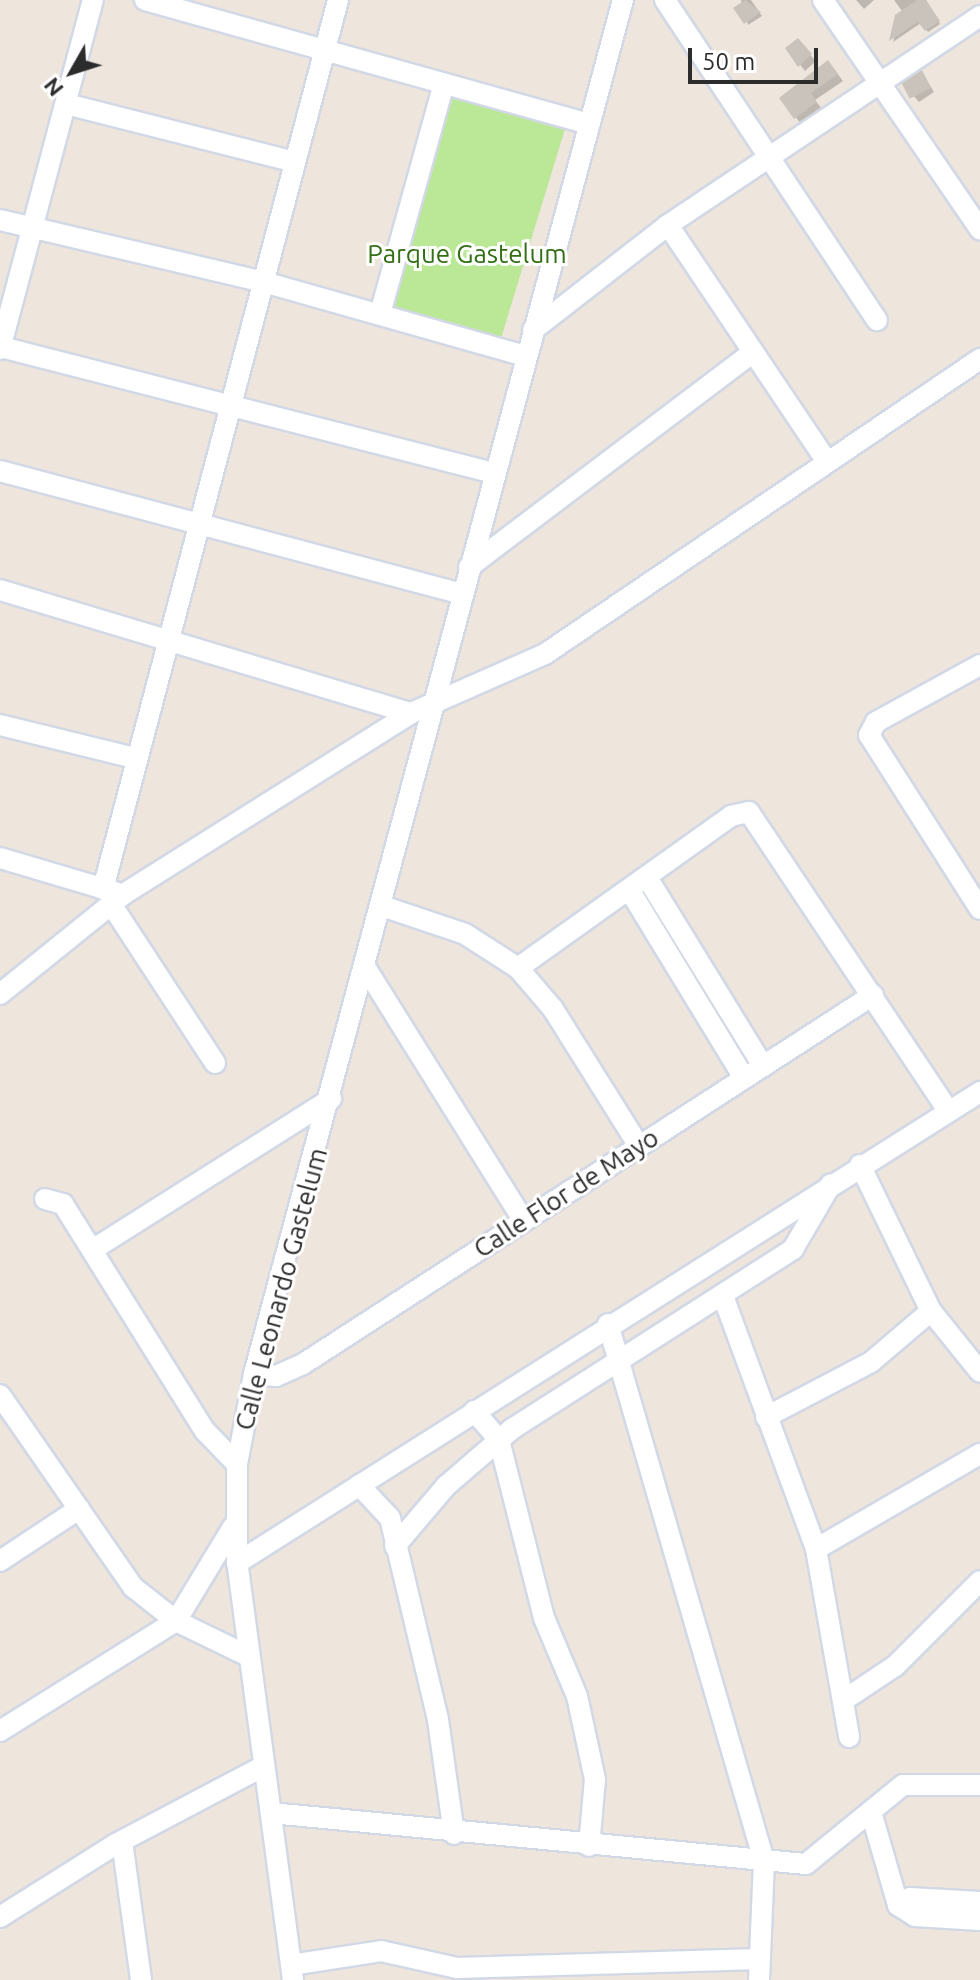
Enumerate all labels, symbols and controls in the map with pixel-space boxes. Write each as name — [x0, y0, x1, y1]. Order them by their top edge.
north arrow — [32, 32, 112, 112]
scale bar — [692, 32, 822, 82]
text: 50 m — [702, 48, 755, 75]
text: N — [38, 73, 68, 102]
park label: Parque Gastelum — [367, 238, 567, 270]
street label: Calle Flor de Mayo — [468, 1122, 664, 1264]
street label: Calle Leonardo Gastelum — [228, 1144, 334, 1434]

